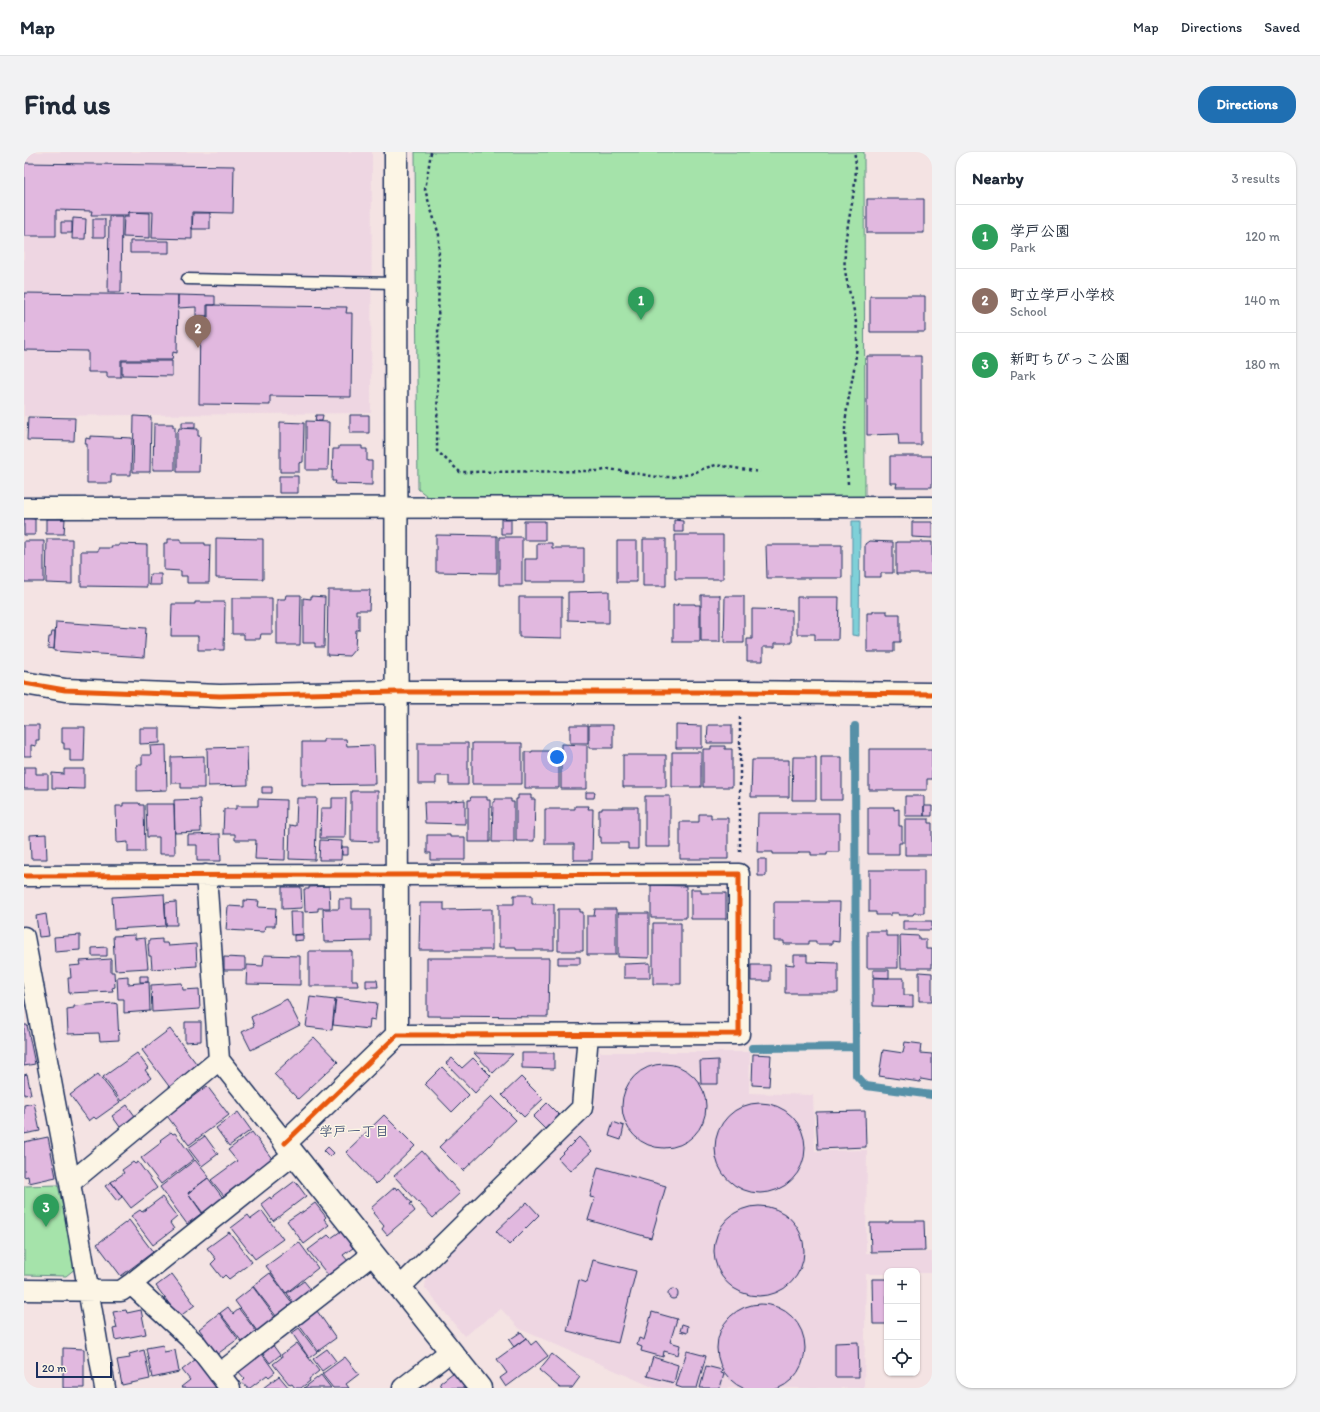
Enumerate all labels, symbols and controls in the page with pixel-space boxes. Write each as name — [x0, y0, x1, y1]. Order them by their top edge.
text: Map — [20, 16, 55, 39]
text: Map — [1133, 19, 1159, 36]
text: Directions — [1181, 19, 1242, 36]
text: Saved — [1264, 19, 1300, 36]
button: Directions — [1198, 86, 1296, 123]
text: Find us — [24, 87, 111, 121]
text: Nearby — [972, 168, 1024, 188]
text: 3 results — [1231, 171, 1280, 186]
text: 学戸公園 — [1010, 222, 1070, 240]
text: 1 — [982, 229, 988, 244]
text: 120 m — [1245, 229, 1280, 244]
text: Park — [1010, 240, 1036, 255]
text: 町立学戸小学校 — [1010, 286, 1115, 304]
pin: 1 — [628, 287, 654, 320]
text: 2 — [982, 293, 988, 308]
text: 140 m — [1244, 293, 1280, 308]
text: School — [1010, 304, 1047, 319]
pin: 2 — [185, 315, 211, 348]
text: 新町ちびっこ公園 — [1010, 350, 1130, 368]
text: 3 — [981, 357, 989, 372]
text: 180 m — [1245, 357, 1280, 372]
text: Park — [1010, 368, 1036, 383]
your location — [547, 747, 567, 767]
district label: 学戸一丁目 — [319, 1123, 389, 1140]
pin: 3 — [33, 1194, 59, 1227]
map controls — [884, 1268, 920, 1376]
button: + — [884, 1268, 920, 1304]
button: − — [884, 1304, 920, 1340]
button: locate — [884, 1340, 920, 1376]
scale bar — [36, 1360, 112, 1379]
text: 20 m — [42, 1362, 66, 1375]

